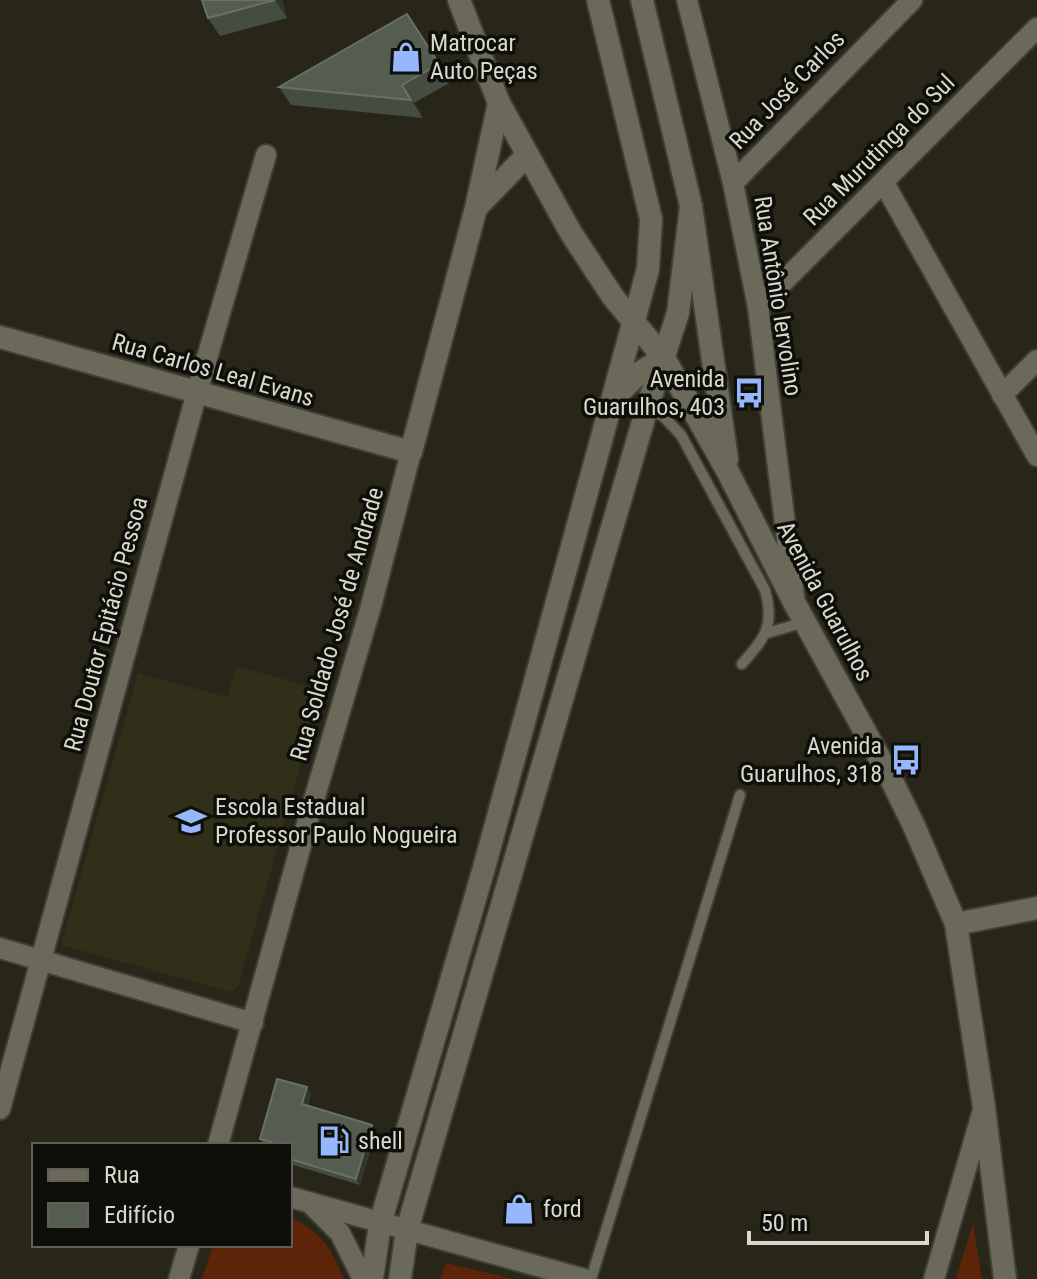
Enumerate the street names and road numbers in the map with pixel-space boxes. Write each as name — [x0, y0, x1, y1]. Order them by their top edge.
street label: Rua José Carlos — [724, 25, 850, 155]
street label: Rua Murutinga do Sul — [798, 69, 960, 231]
street label: Rua Antônio Iervolino — [748, 194, 808, 398]
street label: Rua Carlos Leal Evans — [109, 328, 317, 412]
street label: Rua Soldado José de Andrade — [285, 484, 389, 764]
street label: Rua Doutor Epitácio Pessoa — [59, 494, 153, 754]
street label: Avenida Guarulhos — [771, 516, 879, 686]

